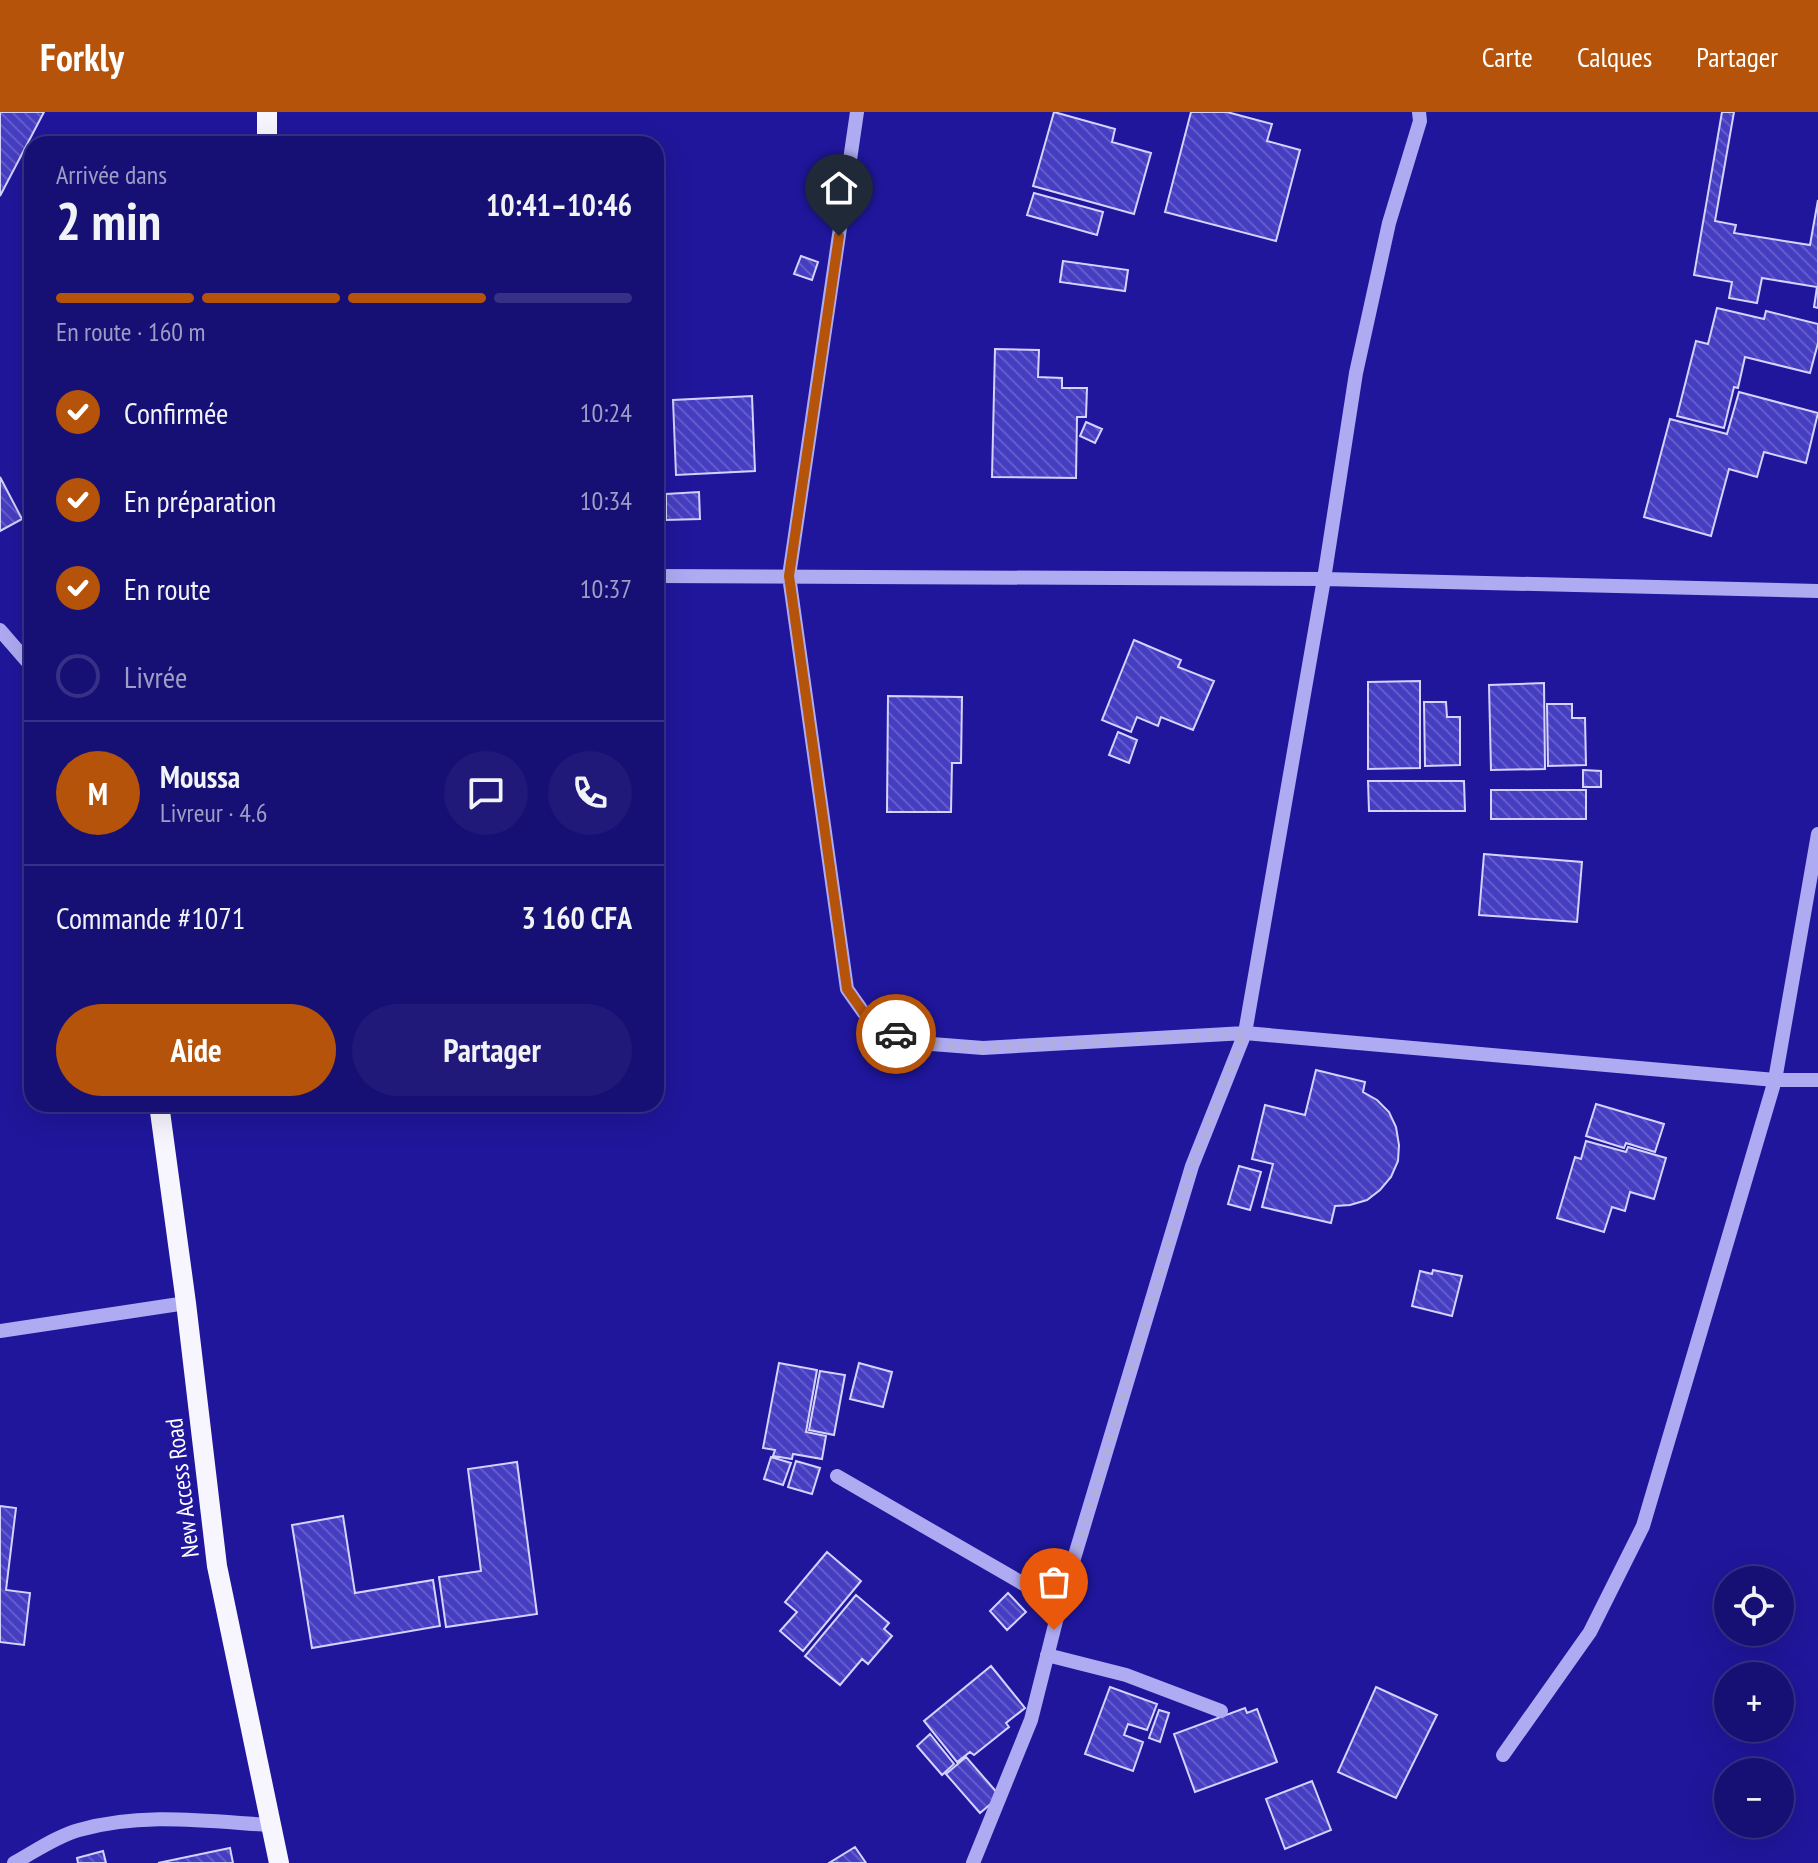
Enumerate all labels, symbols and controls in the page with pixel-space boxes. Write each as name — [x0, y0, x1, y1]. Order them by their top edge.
text: Forkly — [40, 32, 124, 81]
text: Carte — [1482, 38, 1533, 75]
text: Calques — [1577, 38, 1652, 75]
text: Partager — [1696, 38, 1778, 75]
pin — [805, 154, 873, 236]
text: Arrivée dans — [56, 158, 167, 191]
icon: home — [817, 166, 861, 210]
text: 10:41–10:46 — [486, 185, 632, 224]
text: 2 min — [56, 187, 161, 254]
text: En route · 160 m — [56, 315, 206, 348]
icon: check — [56, 390, 100, 434]
text: Confirmée — [124, 393, 228, 432]
text: 10:24 — [580, 396, 632, 429]
icon: check — [56, 478, 100, 522]
text: En préparation — [124, 481, 276, 520]
text: 10:34 — [580, 484, 632, 517]
icon: check — [56, 566, 100, 610]
text: En route — [124, 569, 211, 608]
text: 10:37 — [580, 572, 632, 605]
text: Livrée — [124, 657, 187, 696]
button: chat — [444, 751, 528, 835]
button: phone — [548, 751, 632, 835]
text: Moussa — [160, 757, 240, 796]
text: M — [88, 774, 108, 813]
text: Livreur · 4.6 — [160, 796, 267, 829]
text: Commande #1071 — [56, 898, 245, 937]
text: 3 160 CFA — [521, 898, 632, 937]
courier — [856, 994, 936, 1074]
button: Aide — [56, 1004, 336, 1096]
button: Partager — [352, 1004, 632, 1096]
icon: car — [874, 1012, 918, 1056]
street label: New Access Road — [158, 1416, 206, 1560]
pin — [1020, 1548, 1088, 1630]
icon: bag — [1032, 1560, 1076, 1604]
map controls — [1714, 1566, 1794, 1838]
button: locate — [1714, 1566, 1794, 1646]
button: + — [1714, 1662, 1794, 1742]
button: − — [1714, 1758, 1794, 1838]

